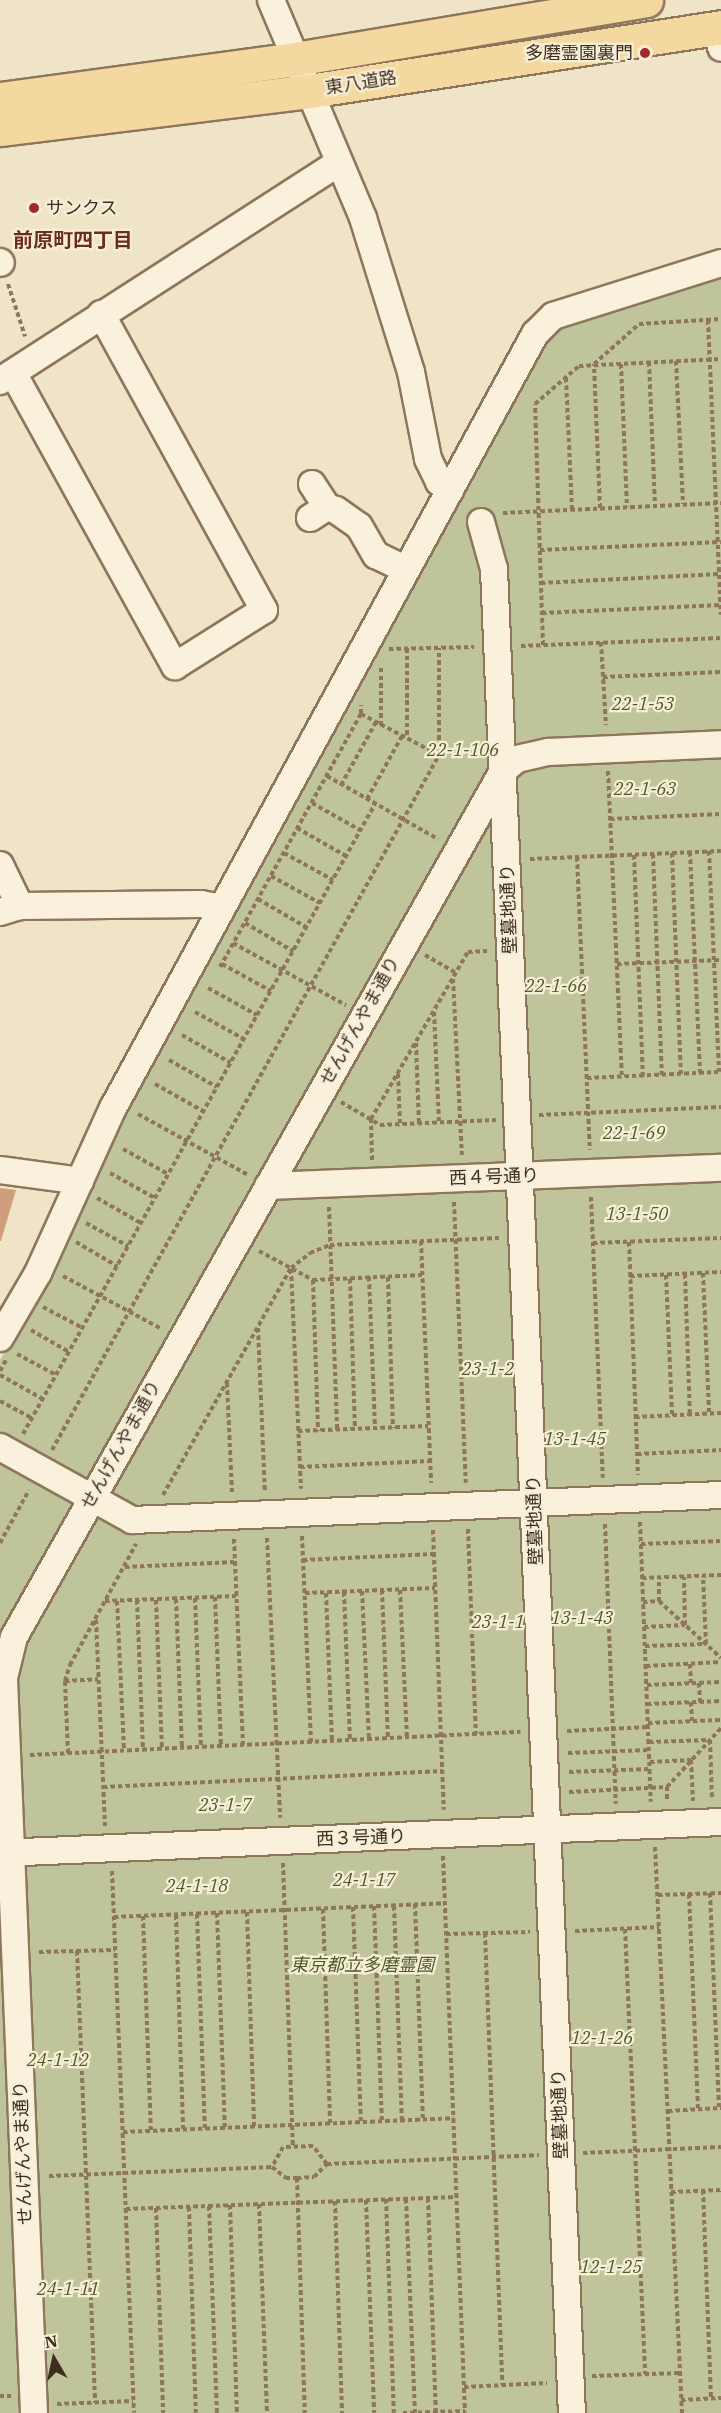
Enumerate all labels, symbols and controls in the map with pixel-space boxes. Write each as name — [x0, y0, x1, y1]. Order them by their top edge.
place label: 多磨霊園裏門 — [525, 42, 633, 64]
marker: 多磨霊園裏門 — [638, 46, 652, 60]
street label: 東八道路 — [324, 67, 398, 99]
place label: サンクス — [46, 197, 118, 219]
marker: サンクス — [27, 201, 41, 215]
district label: 前原町四丁目 — [13, 227, 133, 251]
park label: 22-1-53 — [612, 693, 674, 715]
park label: 22-1-106 — [427, 739, 499, 761]
park label: 22-1-63 — [614, 778, 676, 800]
street label: 壁墓地通り — [497, 864, 521, 954]
street label: せんげんやま通り — [316, 953, 404, 1089]
park label: 22-1-66 — [525, 975, 587, 997]
park label: 22-1-69 — [603, 1122, 665, 1144]
street label: 西４号通り — [449, 1165, 539, 1189]
park label: 13-1-50 — [606, 1203, 668, 1225]
park label: 23-1-2 — [462, 1358, 514, 1380]
street label: せんげんやま通り — [77, 1377, 165, 1513]
park label: 13-1-45 — [544, 1428, 606, 1450]
street label: 壁墓地通り — [523, 1475, 547, 1565]
park label: 13-1-43 — [551, 1607, 613, 1629]
park label: 23-1-1 — [472, 1611, 524, 1633]
park label: 23-1-7 — [199, 1794, 251, 1816]
street label: 西３号通り — [316, 1826, 406, 1850]
park label: 24-1-17 — [333, 1869, 395, 1891]
park label: 24-1-18 — [166, 1875, 228, 1897]
park label: 東京都立多磨霊園 — [290, 1954, 434, 1976]
park label: 12-1-26 — [571, 2027, 633, 2049]
park label: 24-1-12 — [27, 2049, 89, 2071]
street label: 壁墓地通り — [548, 2069, 572, 2159]
street label: せんげんやま通り — [10, 2081, 36, 2225]
park label: 12-1-25 — [580, 2256, 642, 2278]
park label: 24-1-11 — [37, 2278, 99, 2300]
north arrow — [24, 2329, 84, 2389]
text: N — [43, 2330, 59, 2352]

